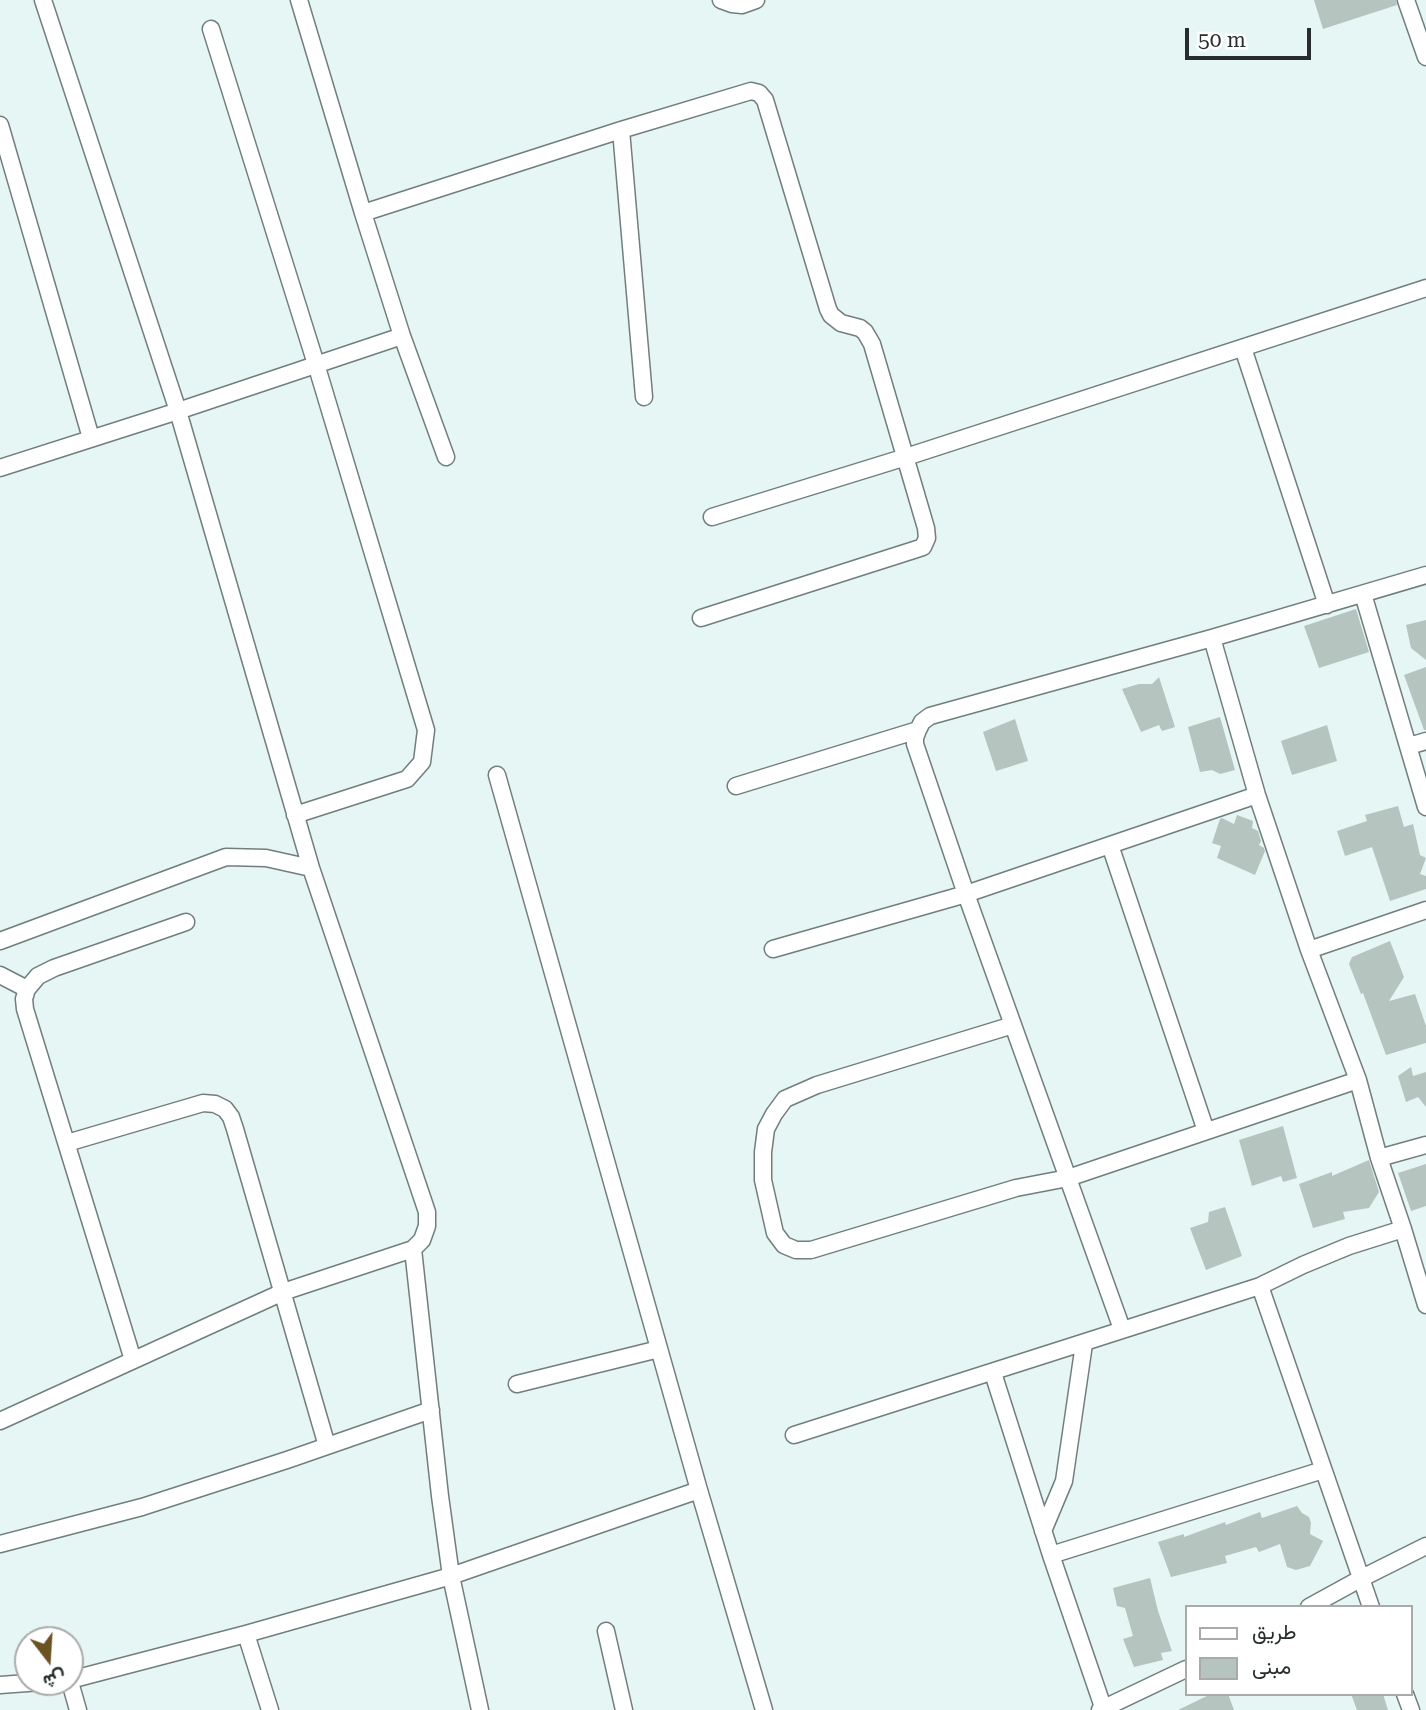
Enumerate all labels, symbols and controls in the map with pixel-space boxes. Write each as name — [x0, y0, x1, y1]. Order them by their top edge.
scale bar — [1188, 14, 1314, 58]
text: 50 m — [1198, 28, 1246, 52]
legend — [1184, 1605, 1412, 1696]
text: طريق — [1252, 1620, 1297, 1644]
north arrow — [14, 1626, 84, 1696]
text: مبنى — [1252, 1655, 1291, 1679]
text: ش — [40, 1665, 69, 1694]

